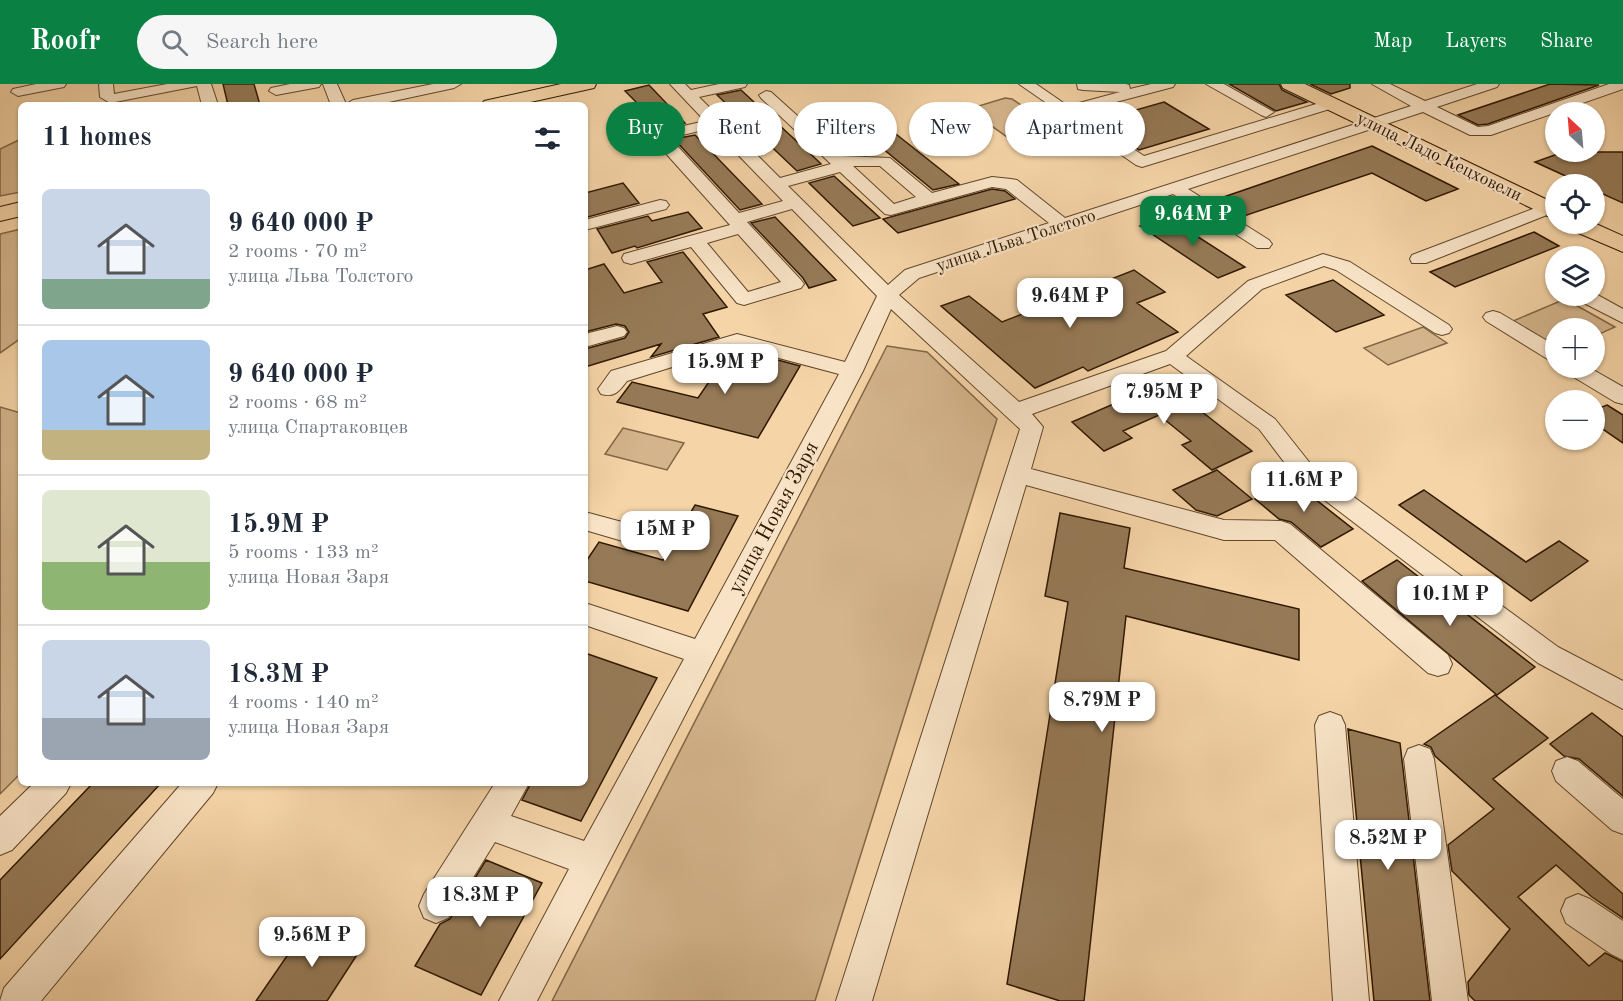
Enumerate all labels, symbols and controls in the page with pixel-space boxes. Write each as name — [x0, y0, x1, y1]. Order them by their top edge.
search box — [137, 15, 557, 69]
icon: search — [158, 26, 191, 59]
text: Roofr — [30, 28, 101, 56]
text: Search here — [206, 31, 318, 53]
text: Map — [1373, 31, 1412, 52]
text: Layers — [1445, 31, 1507, 52]
text: Share — [1540, 31, 1593, 52]
chip: Buy — [606, 102, 685, 156]
chip: Rent — [697, 102, 782, 156]
chip: Filters — [794, 102, 897, 156]
chip: New — [909, 102, 993, 156]
chip: Apartment — [1005, 102, 1145, 156]
north arrow — [1545, 102, 1605, 162]
map controls — [1545, 102, 1605, 450]
street label: улица Ладо Кецховели — [1353, 109, 1525, 205]
icon: filters — [531, 122, 564, 155]
text: 11 homes — [42, 125, 151, 151]
button: locate — [1545, 174, 1605, 234]
pin: 9.64M ₽ — [1138, 196, 1248, 247]
text: 9.64M ₽ — [1154, 205, 1232, 225]
street label: улица Льва Толстого — [934, 207, 1098, 275]
text: 9 640 000 ₽ — [228, 211, 374, 237]
icon: home — [90, 213, 162, 285]
text: 2 rooms · 70 m² — [228, 242, 367, 262]
button: layers — [1545, 246, 1605, 306]
text: улица Льва Толстого — [228, 267, 413, 287]
pin: 9.64M ₽ — [1015, 278, 1125, 329]
text: 9.64M ₽ — [1031, 287, 1109, 307]
button: + — [1545, 318, 1605, 378]
pin: 15.9M ₽ — [670, 344, 780, 395]
text: 15.9M ₽ — [686, 353, 764, 373]
text: 9 640 000 ₽ — [228, 362, 374, 388]
icon: home — [90, 364, 162, 436]
pin: 7.95M ₽ — [1109, 374, 1219, 425]
text: 7.95M ₽ — [1125, 383, 1203, 403]
button: − — [1545, 390, 1605, 450]
text: 2 rooms · 68 m² — [228, 393, 367, 413]
text: улица Спартаковцев — [228, 418, 408, 438]
street label: улица Новая Заря — [725, 438, 823, 598]
pin: 11.6M ₽ — [1249, 462, 1359, 513]
text: 11.6M ₽ — [1265, 471, 1343, 491]
pin: 15M ₽ — [623, 511, 707, 562]
text: 15.9M ₽ — [228, 512, 329, 538]
icon: home — [90, 514, 162, 586]
text: 15M ₽ — [635, 520, 695, 540]
text: 5 rooms · 133 m² — [228, 543, 378, 563]
text: улица Новая Заря — [228, 568, 389, 588]
pin: 10.1M ₽ — [1395, 576, 1505, 627]
text: 10.1M ₽ — [1411, 585, 1489, 605]
text: 18.3M ₽ — [228, 662, 329, 688]
icon: home — [90, 664, 162, 736]
pin: 8.79M ₽ — [1047, 682, 1157, 733]
text: 8.79M ₽ — [1063, 691, 1141, 711]
text: 4 rooms · 140 m² — [228, 693, 378, 713]
text: улица Новая Заря — [228, 718, 389, 738]
pin: 8.52M ₽ — [1333, 820, 1443, 871]
text: 8.52M ₽ — [1349, 829, 1427, 849]
pin: 18.3M ₽ — [425, 877, 535, 928]
text: 18.3M ₽ — [441, 886, 519, 906]
pin: 9.56M ₽ — [257, 917, 367, 968]
text: 9.56M ₽ — [273, 926, 351, 946]

